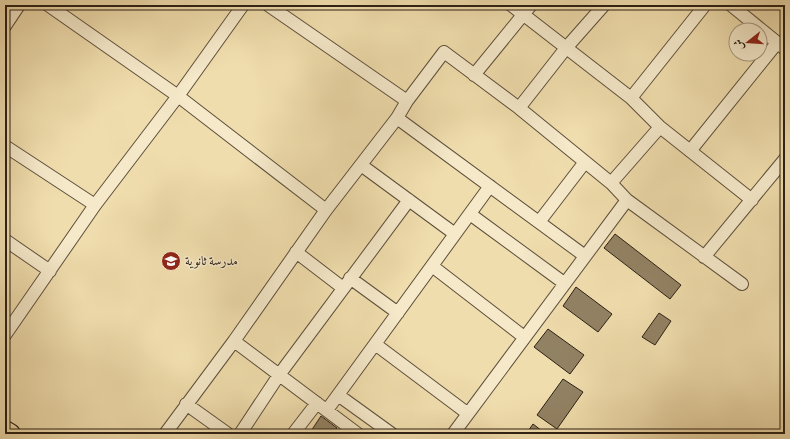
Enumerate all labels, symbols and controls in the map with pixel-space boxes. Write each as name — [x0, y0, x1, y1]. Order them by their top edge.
north arrow — [728, 22, 768, 62]
text: ش — [731, 37, 748, 52]
school or university icon: مدرسة ثانوية — [160, 250, 182, 272]
place label: مدرسة ثانوية — [185, 253, 238, 269]

